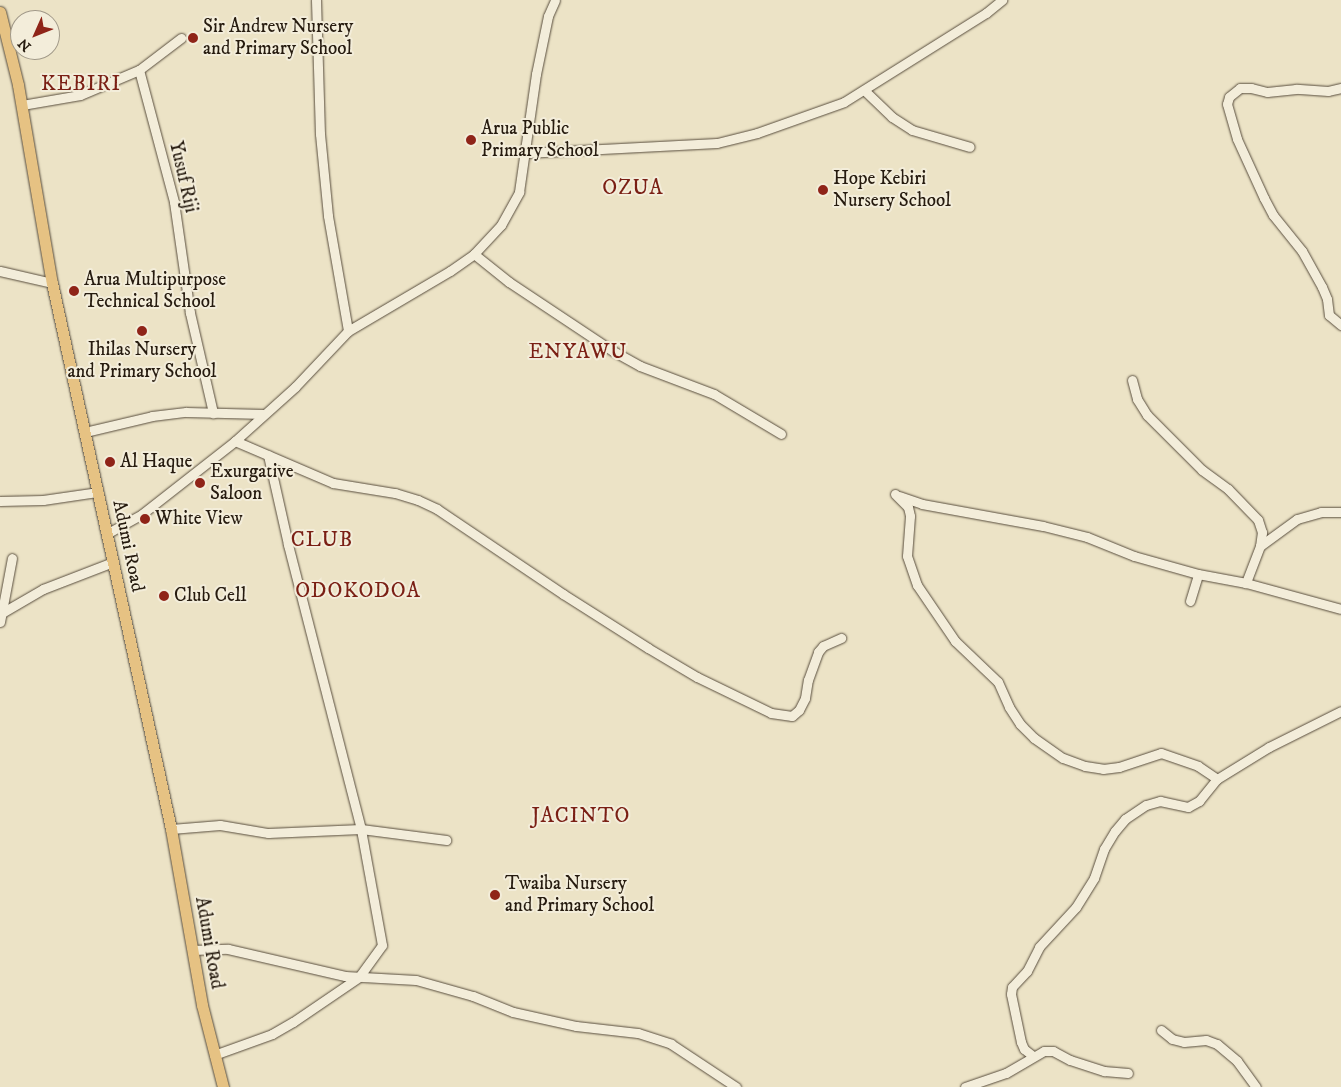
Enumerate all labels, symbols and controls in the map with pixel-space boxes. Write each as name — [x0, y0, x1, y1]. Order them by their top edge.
north arrow — [10, 10, 60, 60]
place label: Sir Andrew Nursery and Primary School — [203, 16, 353, 60]
marker: Sir Andrew Nursery and Primary School — [187, 32, 199, 44]
text: N — [14, 34, 35, 55]
district label: KEBIRI — [40, 71, 122, 97]
place label: Arua Public Primary School — [481, 118, 599, 162]
marker: Arua Public Primary School — [465, 134, 477, 146]
street label: Yusuf Riji — [164, 139, 202, 215]
place label: Hope Kebiri Nursery School — [833, 168, 951, 212]
district label: OZUA — [602, 175, 664, 201]
marker: Hope Kebiri Nursery School — [817, 184, 829, 196]
place label: Arua Multipurpose Technical School — [84, 269, 226, 313]
marker: Arua Multipurpose Technical School — [68, 285, 80, 297]
marker: Ihilas Nursery and Primary School — [136, 325, 148, 337]
place label: Ihilas Nursery and Primary School — [67, 339, 217, 383]
district label: ENYAWU — [528, 339, 628, 365]
place label: Al Haque — [120, 451, 192, 473]
marker: Al Haque — [104, 456, 116, 468]
place label: Exurgative Saloon — [210, 461, 294, 505]
marker: Exurgative Saloon — [194, 477, 206, 489]
street label: Adumi Road — [107, 498, 149, 594]
place label: White View — [155, 508, 243, 530]
marker: White View — [139, 513, 151, 525]
district label: CLUB — [290, 527, 354, 553]
district label: ODOKODOA — [294, 578, 422, 604]
place label: Club Cell — [174, 585, 246, 607]
marker: Club Cell — [158, 590, 170, 602]
district label: JACINTO — [531, 803, 631, 829]
place label: Twaiba Nursery and Primary School — [505, 873, 654, 917]
marker: Twaiba Nursery and Primary School — [489, 889, 501, 901]
street label: Adumi Road — [190, 895, 228, 991]

